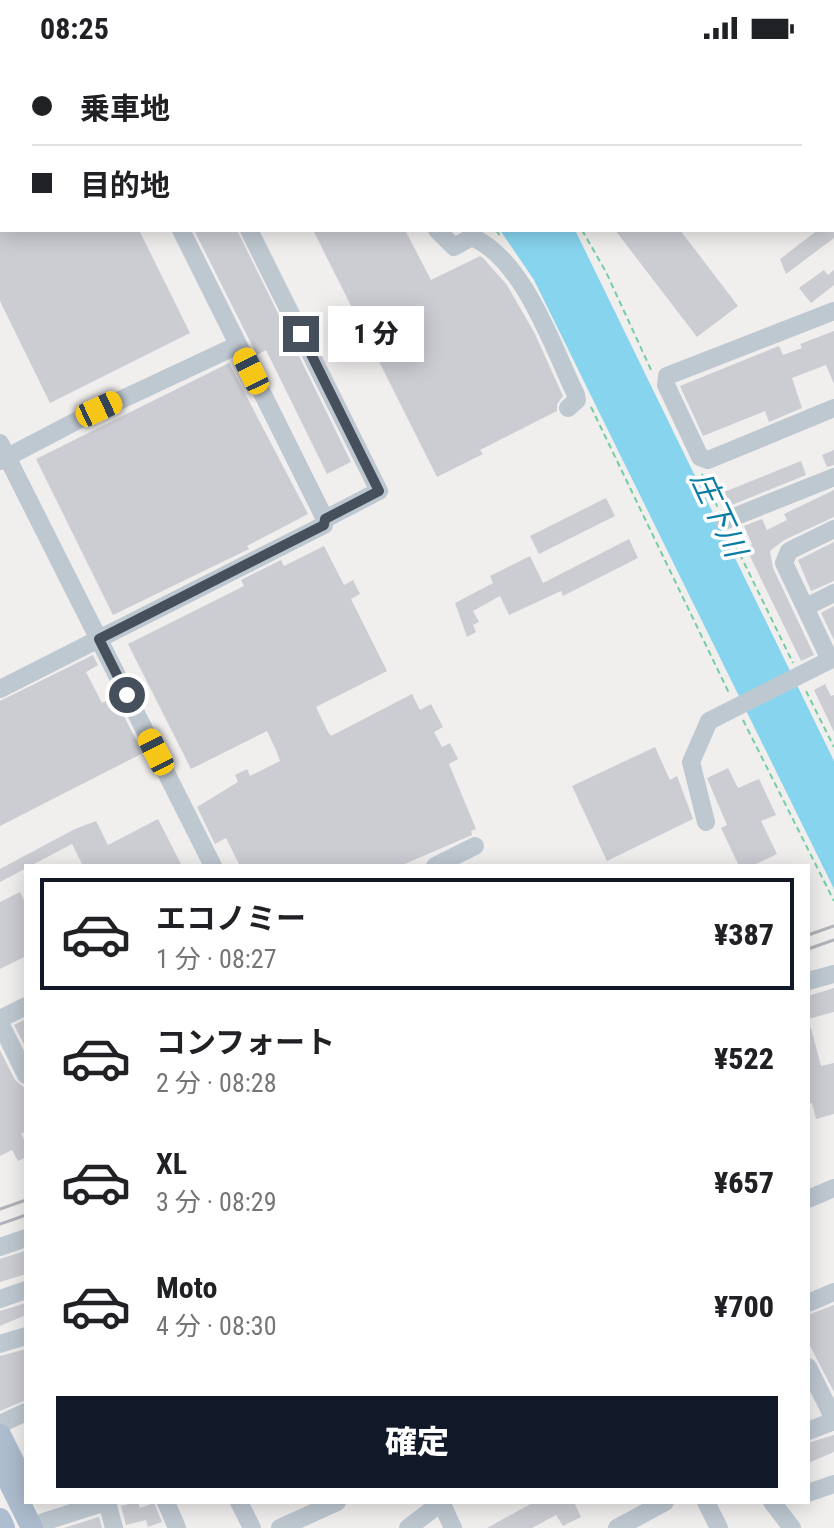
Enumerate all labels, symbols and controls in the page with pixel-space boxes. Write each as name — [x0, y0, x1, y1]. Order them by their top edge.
text: 08:25 — [40, 11, 109, 46]
text: 乗車地 — [80, 91, 170, 126]
text: 目的地 — [80, 168, 170, 203]
callout: 1 分 — [329, 306, 425, 362]
route end — [283, 316, 319, 352]
text: 1 分 — [353, 319, 399, 349]
car — [230, 344, 272, 398]
car — [72, 388, 126, 430]
water label: 庄下川 — [684, 466, 755, 565]
route start — [109, 677, 145, 713]
car — [134, 725, 178, 779]
icon: car — [60, 898, 132, 970]
text: エコノミー — [156, 901, 306, 936]
text: ¥387 — [714, 917, 774, 952]
text: 1 分 · 08:27 — [156, 944, 276, 974]
icon: car — [60, 1022, 132, 1094]
text: コンフォート — [156, 1025, 335, 1060]
text: ¥522 — [714, 1041, 774, 1076]
text: 2 分 · 08:28 — [156, 1068, 276, 1098]
icon: car — [60, 1146, 132, 1218]
text: XL — [156, 1146, 187, 1181]
text: ¥657 — [714, 1165, 774, 1200]
text: 3 分 · 08:29 — [156, 1187, 276, 1217]
icon: car — [60, 1270, 132, 1342]
text: Moto — [156, 1270, 217, 1305]
text: ¥700 — [714, 1289, 774, 1324]
text: 4 分 · 08:30 — [156, 1311, 276, 1341]
button: 確定 — [56, 1396, 778, 1488]

